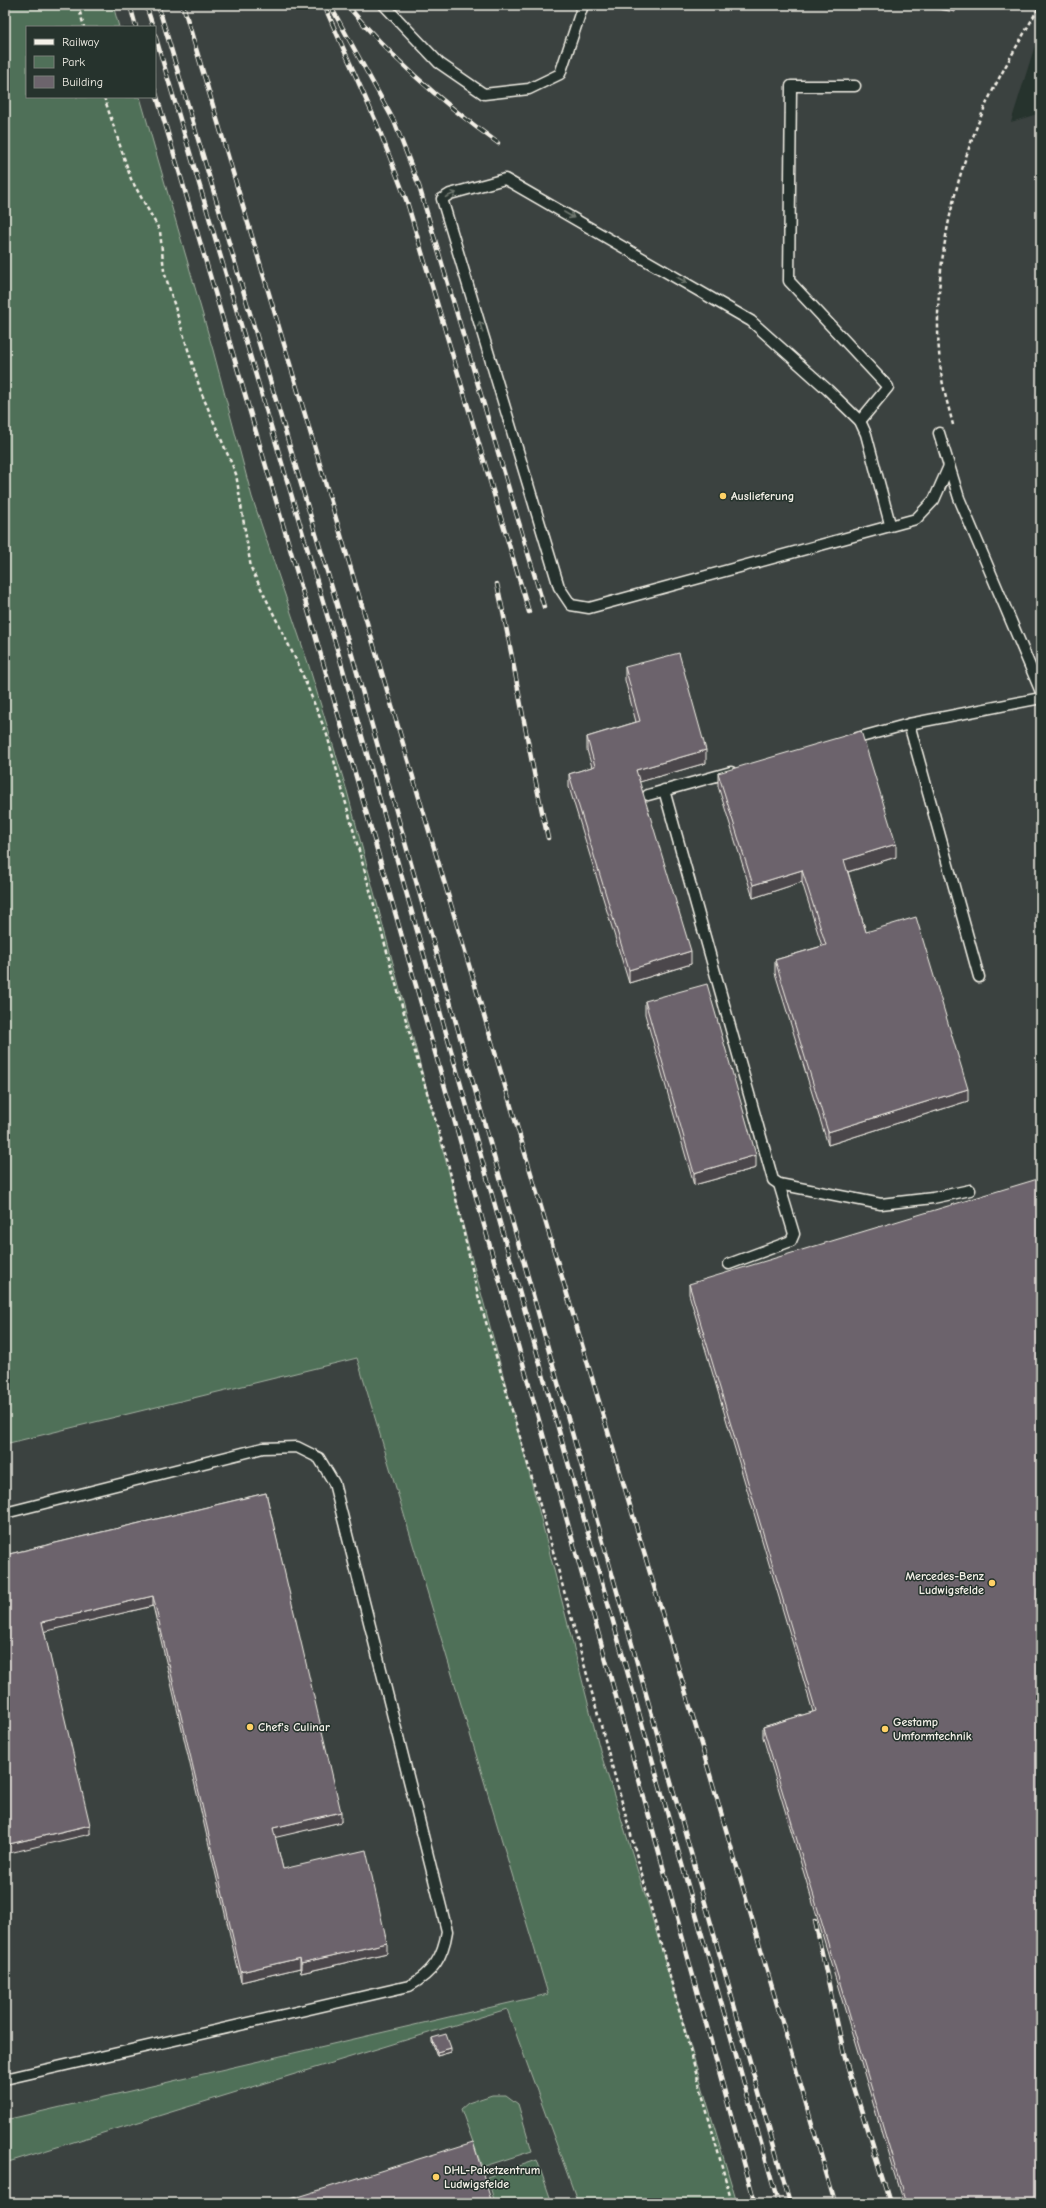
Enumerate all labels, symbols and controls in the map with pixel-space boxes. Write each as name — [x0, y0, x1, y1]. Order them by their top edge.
legend — [26, 26, 156, 98]
text: Railway — [62, 35, 100, 49]
text: Park — [62, 55, 85, 69]
text: Building — [62, 75, 103, 89]
one-way arrow — [444, 190, 456, 198]
one-way arrow — [563, 211, 575, 219]
one-way arrow — [676, 276, 688, 284]
one-way arrow — [477, 321, 484, 334]
place label: Auslieferung — [731, 489, 794, 503]
marker: Auslieferung — [718, 491, 728, 501]
place label: Mercedes-Benz Ludwigsfelde — [905, 1569, 985, 1597]
marker: Mercedes-Benz Ludwigsfelde — [987, 1578, 997, 1588]
place label: Gestamp Umformtechnik — [893, 1715, 972, 1743]
place label: Chef's Culinar — [258, 1720, 330, 1734]
marker: Chef's Culinar — [245, 1722, 255, 1732]
marker: Gestamp Umformtechnik — [880, 1724, 890, 1734]
place label: DHL-Paketzentrum Ludwigsfelde — [444, 2163, 540, 2191]
marker: DHL-Paketzentrum Ludwigsfelde — [431, 2172, 441, 2182]

